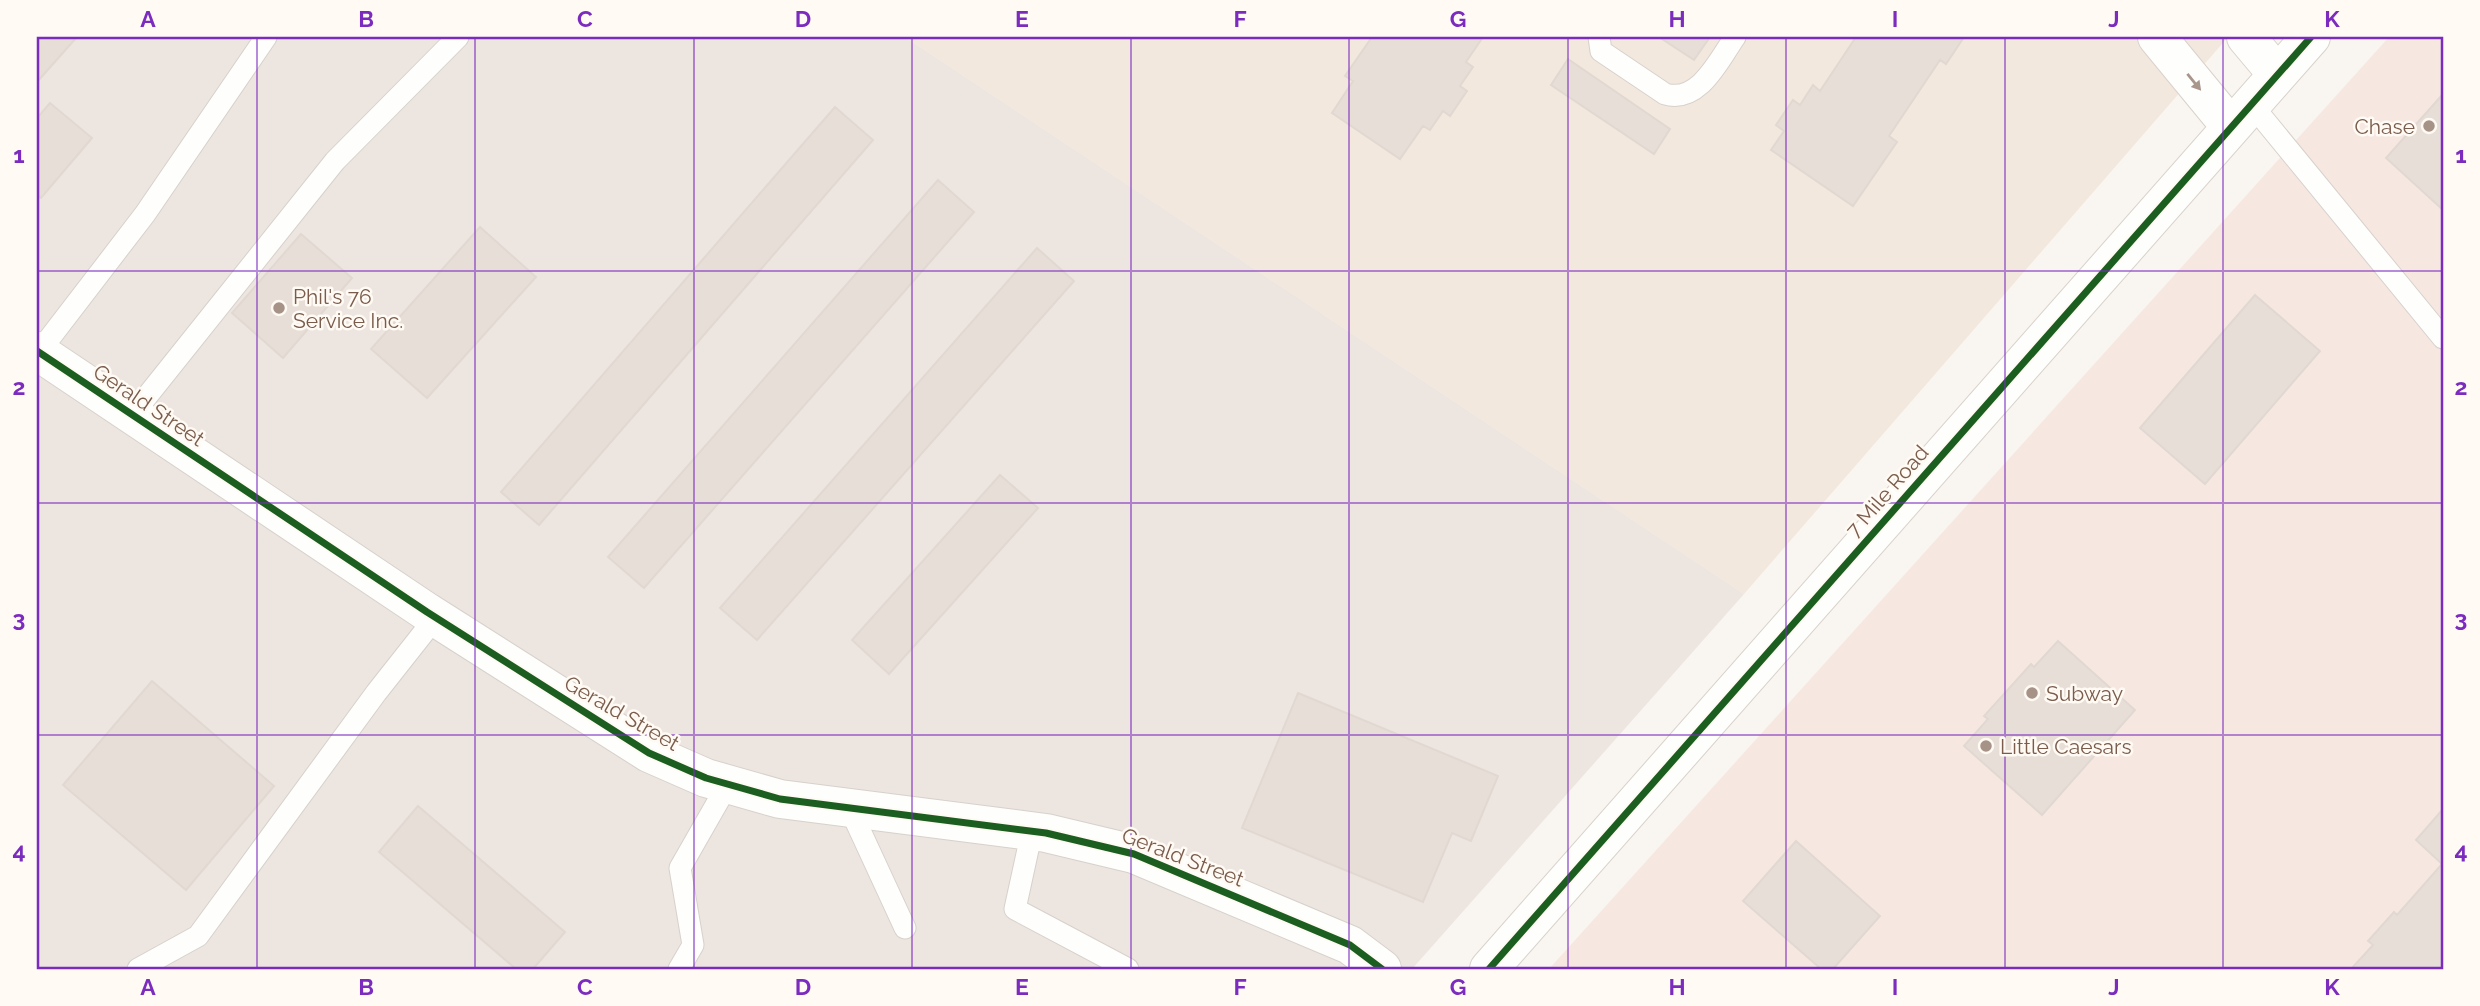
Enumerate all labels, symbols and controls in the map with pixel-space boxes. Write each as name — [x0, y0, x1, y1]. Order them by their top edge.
text: A — [140, 5, 156, 32]
text: B — [358, 5, 374, 32]
text: C — [577, 5, 593, 32]
text: D — [795, 5, 811, 32]
text: E — [1015, 5, 1029, 32]
text: F — [1233, 5, 1247, 32]
text: G — [1450, 5, 1466, 32]
text: H — [1668, 5, 1686, 32]
text: I — [1892, 5, 1898, 32]
text: J — [2108, 5, 2120, 32]
text: K — [2324, 5, 2340, 32]
one-way arrow — [2187, 73, 2202, 91]
place label: Chase — [2354, 114, 2415, 139]
marker: Chase — [2421, 118, 2437, 134]
text: 1 — [13, 141, 25, 168]
text: 1 — [2455, 141, 2467, 168]
place label: Phil's 76 Service Inc. — [293, 284, 403, 333]
marker: Phil's 76 Service Inc. — [271, 300, 287, 316]
street label: Gerald Street — [89, 359, 209, 451]
text: 2 — [13, 373, 25, 400]
text: 2 — [2455, 373, 2467, 400]
street label: 7 Mile Road — [1840, 440, 1934, 542]
text: 3 — [13, 605, 25, 632]
text: 3 — [2455, 605, 2467, 632]
street label: Gerald Street — [560, 670, 684, 756]
place label: Subway — [2046, 681, 2123, 706]
marker: Subway — [2024, 685, 2040, 701]
place label: Little Caesars — [2000, 734, 2132, 759]
marker: Little Caesars — [1978, 738, 1994, 754]
street label: Gerald Street — [1119, 822, 1247, 892]
text: 4 — [12, 837, 26, 864]
text: 4 — [2454, 837, 2468, 864]
text: A — [140, 973, 156, 1000]
text: B — [358, 973, 374, 1000]
text: C — [577, 973, 593, 1000]
text: D — [795, 973, 811, 1000]
text: E — [1015, 973, 1029, 1000]
text: F — [1233, 973, 1247, 1000]
text: G — [1450, 973, 1466, 1000]
text: H — [1668, 973, 1686, 1000]
text: I — [1892, 973, 1898, 1000]
text: J — [2108, 973, 2120, 1000]
text: K — [2324, 973, 2340, 1000]

